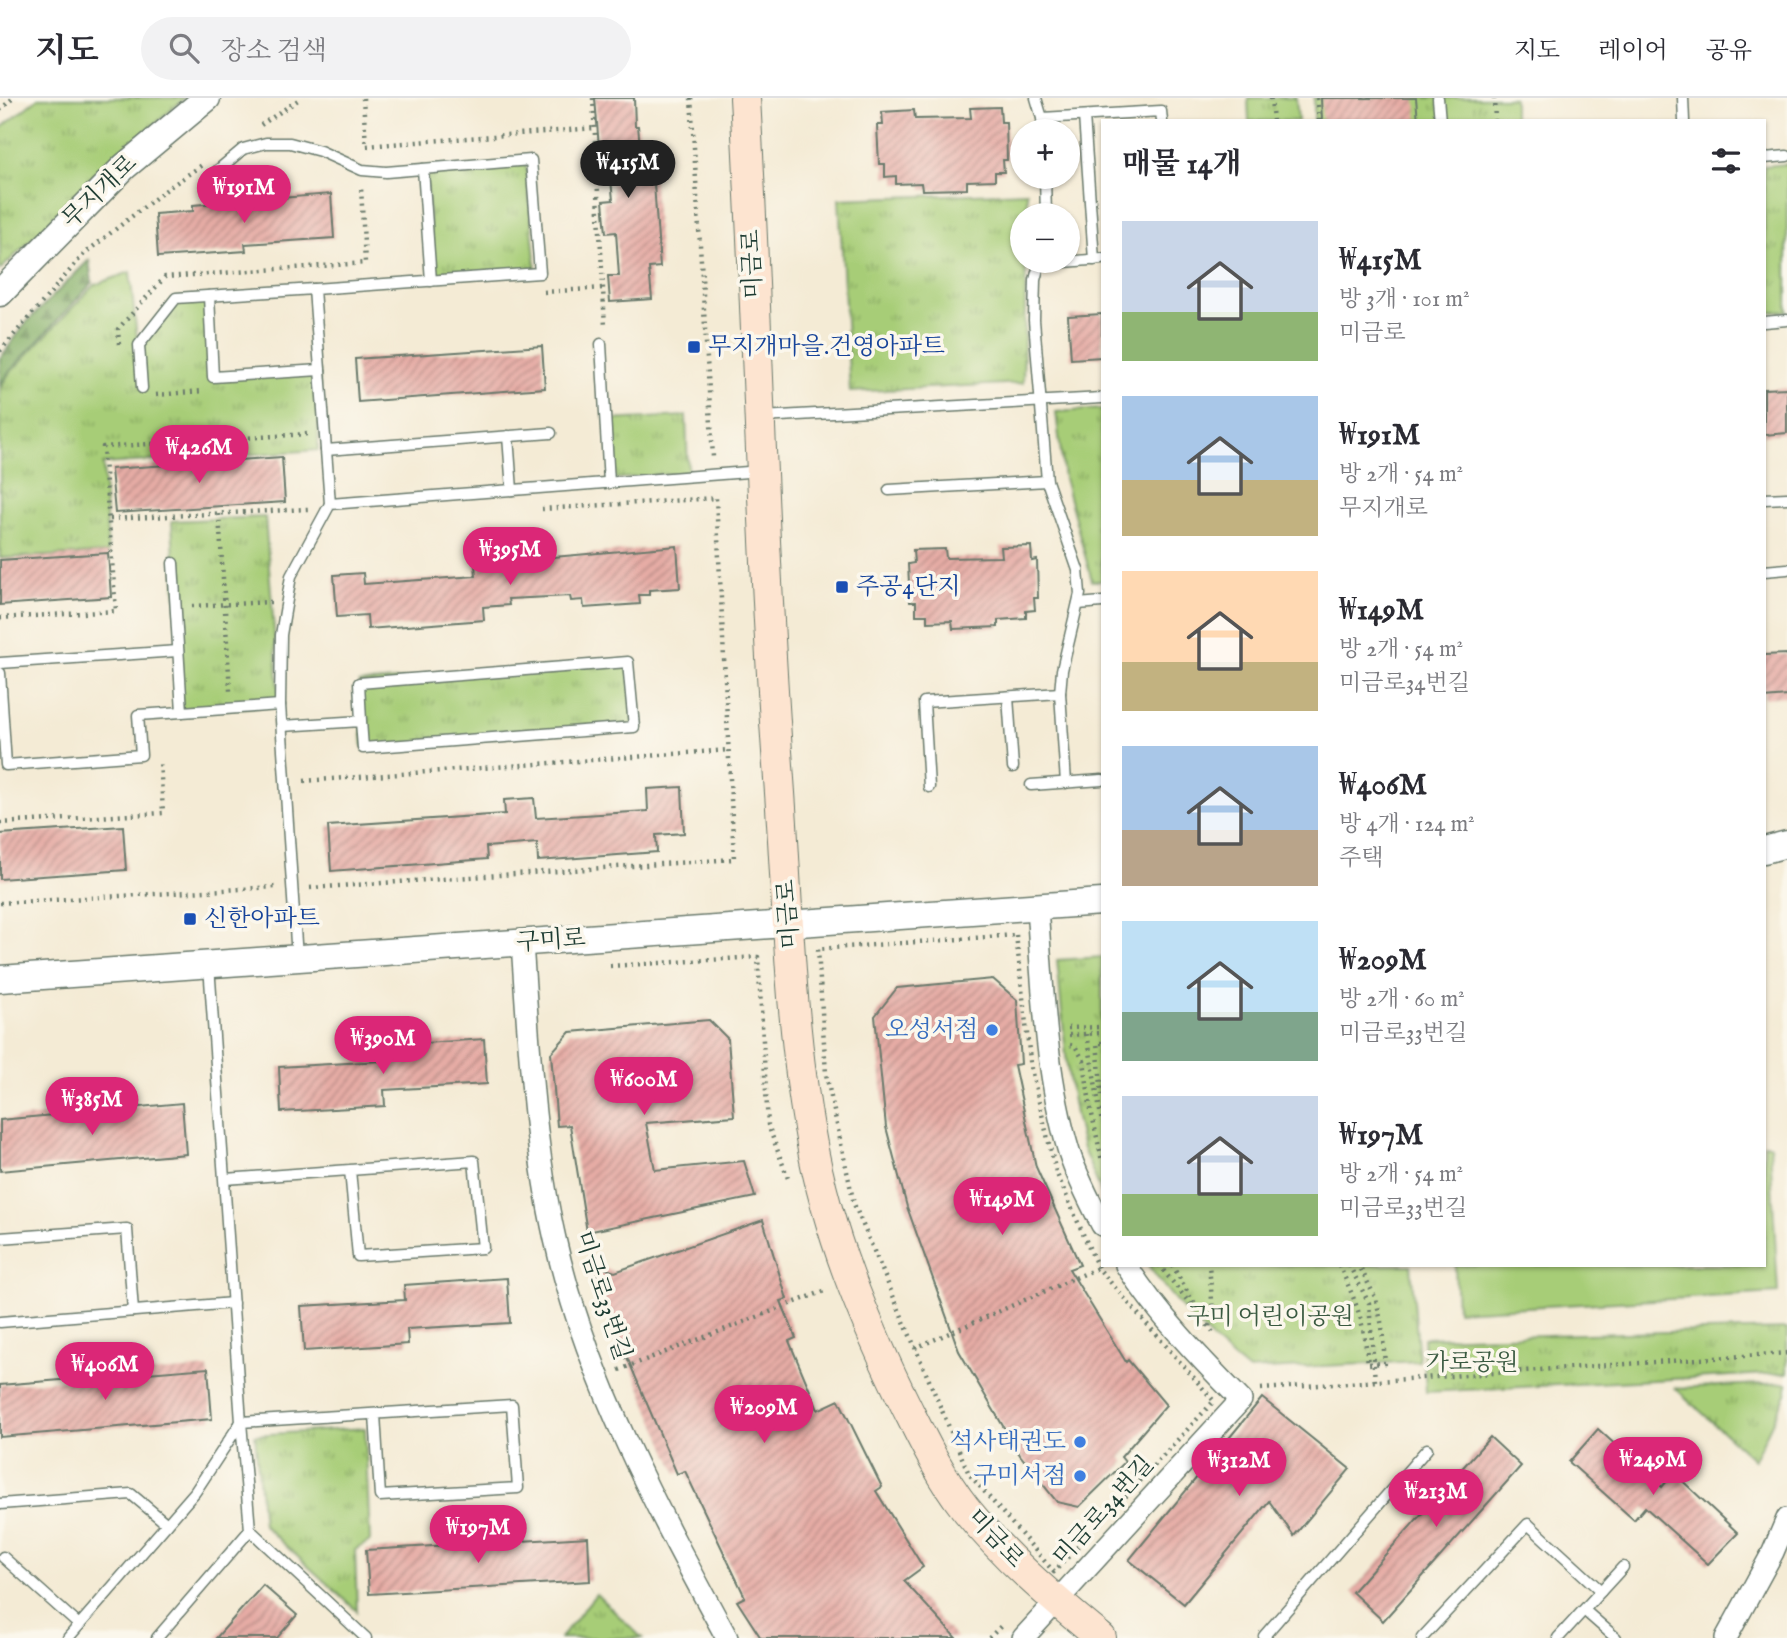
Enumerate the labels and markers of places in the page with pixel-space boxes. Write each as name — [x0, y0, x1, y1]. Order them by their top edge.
pin: ₩415M — [579, 140, 677, 200]
pin: ₩191M — [195, 166, 293, 225]
place label: 무지개마을.건영아파트 — [708, 332, 945, 363]
marker: 무지개마을.건영아파트 — [686, 339, 702, 355]
pin: ₩426M — [150, 426, 248, 485]
pin: ₩395M — [461, 528, 559, 587]
place label: 주공4단지 — [856, 572, 961, 603]
marker: 주공4단지 — [834, 579, 850, 595]
place label: 신한아파트 — [204, 904, 320, 935]
marker: 신한아파트 — [182, 911, 198, 927]
place label: 오성서점 — [885, 1015, 978, 1046]
pin: ₩390M — [334, 1016, 432, 1076]
marker: 오성서점 — [984, 1022, 1000, 1038]
pin: ₩600M — [595, 1058, 693, 1117]
pin: ₩385M — [43, 1077, 141, 1137]
pin: ₩149M — [953, 1178, 1051, 1237]
pin: ₩406M — [56, 1342, 154, 1402]
pin: ₩209M — [715, 1386, 813, 1445]
place label: 석사태권도 — [950, 1427, 1066, 1458]
marker: 석사태권도 — [1072, 1434, 1088, 1450]
pin: ₩312M — [1190, 1438, 1288, 1498]
pin: ₩249M — [1604, 1438, 1702, 1497]
place label: 구미서점 — [973, 1461, 1066, 1492]
marker: 구미서점 — [1072, 1468, 1088, 1484]
pin: ₩213M — [1387, 1470, 1485, 1529]
pin: ₩197M — [429, 1506, 527, 1565]

